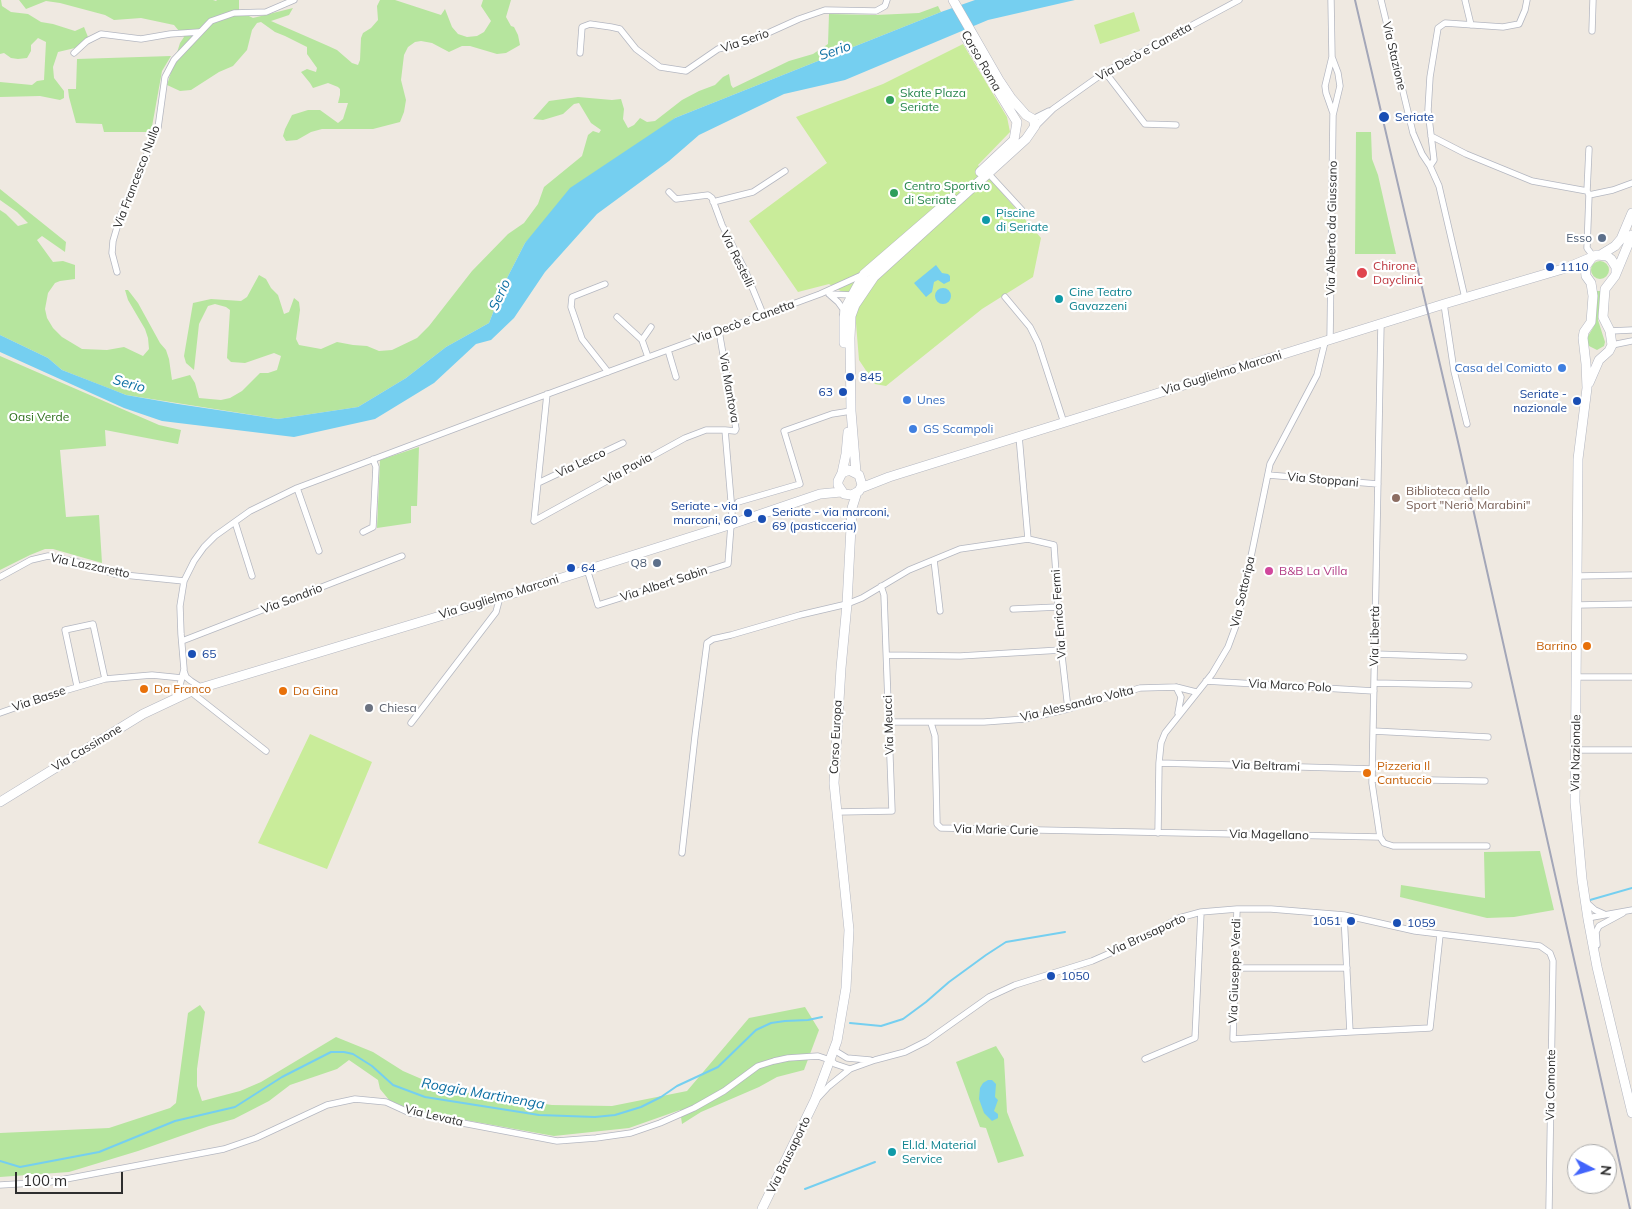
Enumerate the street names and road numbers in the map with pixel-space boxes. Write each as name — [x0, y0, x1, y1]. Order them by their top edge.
street label: Via Decò e Canetta — [1094, 20, 1194, 84]
street label: Via Stazione — [1379, 20, 1409, 92]
street label: Via Serio — [719, 26, 771, 56]
street label: Corso Roma — [958, 28, 1004, 94]
street label: Via Francesco Nullo — [111, 123, 163, 231]
street label: Via Alberto da Giussano — [1324, 160, 1340, 296]
street label: Via Restelli — [717, 228, 757, 290]
street label: Via Decò e Canetta — [691, 297, 797, 347]
street label: Via Guglielmo Marconi — [1160, 348, 1284, 398]
street label: Via Mantova — [716, 352, 742, 424]
street label: Via Lecco — [554, 445, 608, 481]
street label: Via Pavia — [601, 450, 655, 488]
street label: Via Stoppani — [1287, 470, 1359, 490]
street label: Via Lazzaretto — [49, 551, 131, 581]
street label: Via Sottoripa — [1228, 555, 1258, 629]
street label: Via Albert Sabin — [619, 563, 709, 605]
street label: Via Enrico Fermi — [1049, 569, 1069, 659]
street label: Via Guglielmo Marconi — [437, 572, 561, 622]
street label: Via Sondrio — [259, 581, 325, 617]
street label: Via Libertà — [1367, 605, 1383, 667]
street label: Via Marco Polo — [1248, 677, 1332, 695]
street label: Via Basse — [10, 683, 68, 715]
street label: Via Alessandro Volta — [1019, 683, 1135, 725]
street label: Via Meucci — [881, 695, 897, 755]
street label: Corso Europa — [827, 699, 845, 775]
street label: Via Nazionale — [1568, 714, 1584, 792]
street label: Via Cassinone — [49, 721, 125, 775]
street label: Via Beltrami — [1232, 758, 1300, 774]
street label: Via Marie Curie — [954, 822, 1038, 838]
street label: Via Magellano — [1229, 827, 1309, 843]
street label: Via Brusaporto — [1106, 911, 1188, 959]
street label: Via Giuseppe Verdi — [1226, 918, 1244, 1024]
street label: Via Comonte — [1543, 1049, 1559, 1121]
street label: Via Levata — [403, 1102, 465, 1130]
street label: Via Brusaporto — [764, 1114, 814, 1196]

